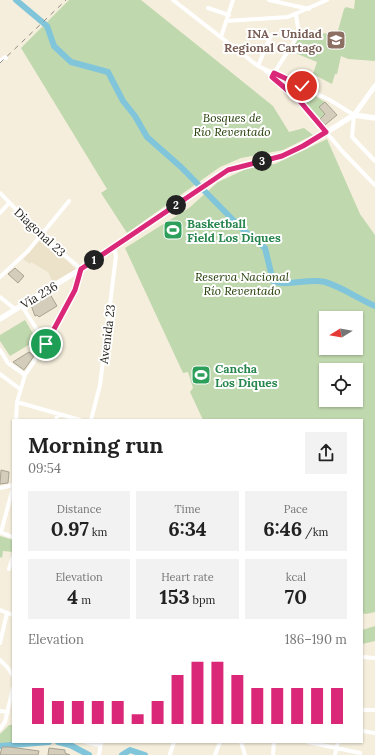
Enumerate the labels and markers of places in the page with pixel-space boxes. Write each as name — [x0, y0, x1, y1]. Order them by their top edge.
place label: INA - Unidad Regional Cartago — [224, 26, 322, 55]
school or university icon: INA - Unidad Regional Cartago — [325, 29, 347, 51]
pin — [285, 69, 319, 103]
pin: 3 — [252, 151, 272, 171]
pin: 2 — [166, 195, 186, 215]
place label: Basketball Field Los Diques — [187, 216, 281, 245]
sports icon: Basketball Field Los Diques — [162, 219, 184, 241]
pin: 1 — [84, 250, 104, 270]
pin — [29, 327, 63, 361]
place label: Cancha Los Diques — [215, 361, 278, 390]
sports icon: Cancha Los Diques — [190, 364, 212, 386]

